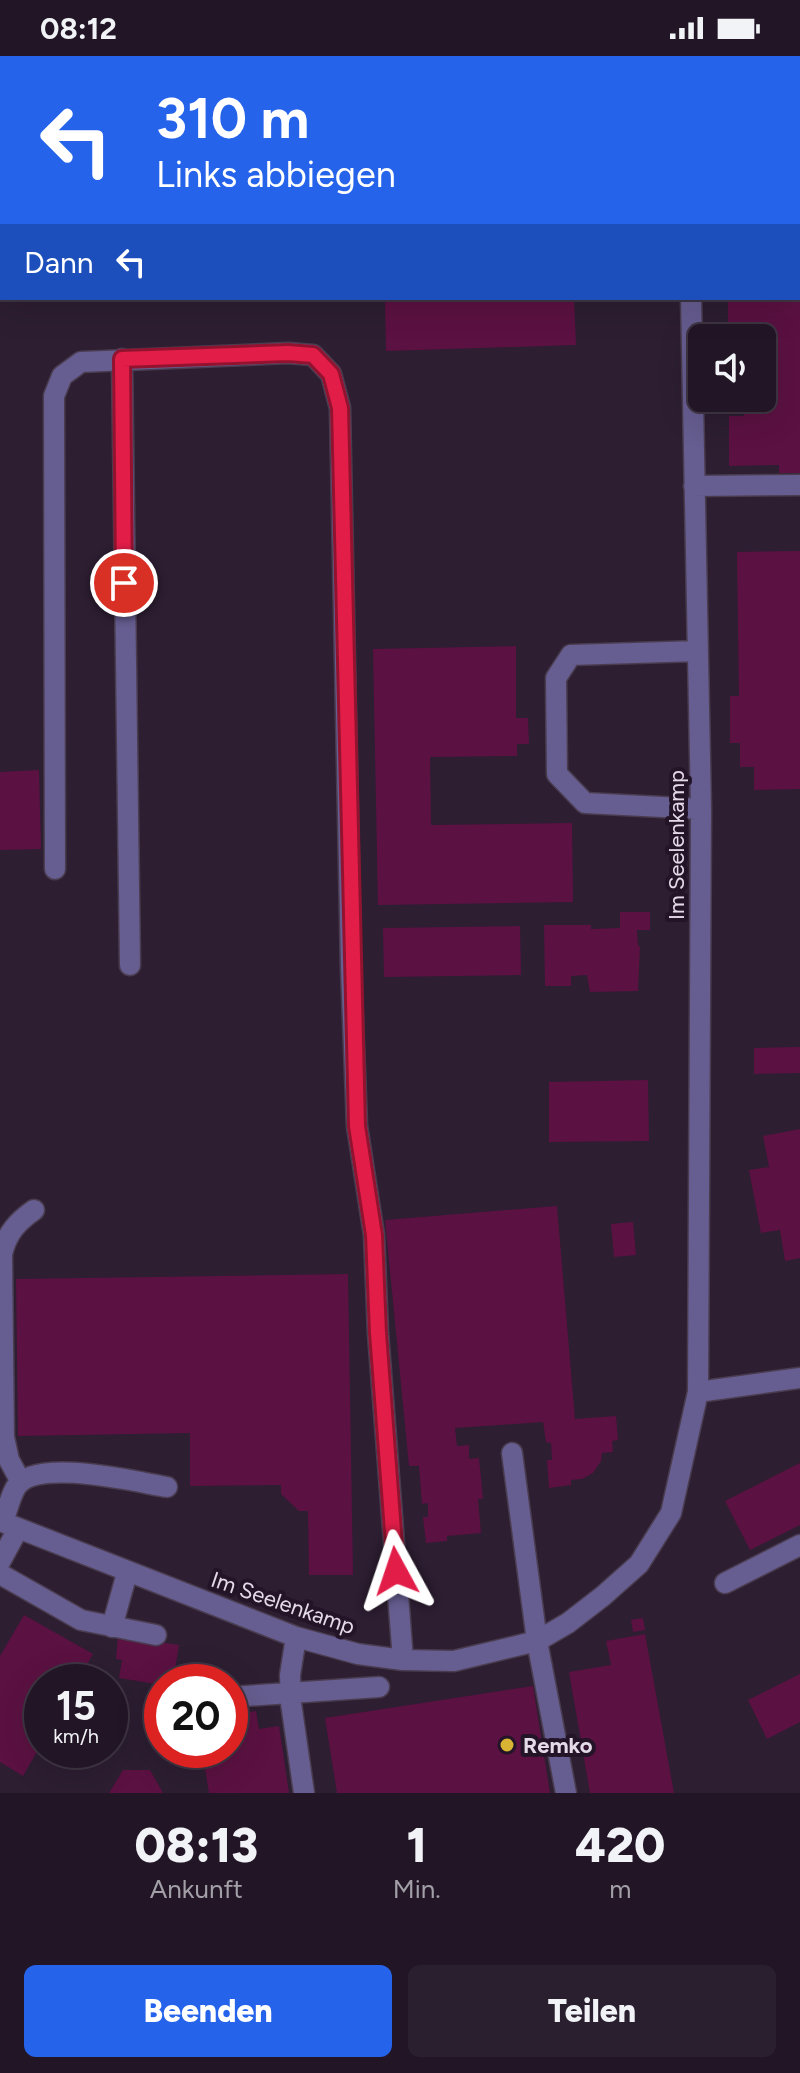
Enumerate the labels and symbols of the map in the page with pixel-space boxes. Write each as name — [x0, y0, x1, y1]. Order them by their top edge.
pin — [90, 549, 158, 617]
street label: Im Seelenkamp — [663, 770, 690, 920]
position arrow — [354, 1529, 438, 1613]
street label: Im Seelenkamp — [208, 1566, 358, 1640]
speed limit sign: 20 — [144, 1664, 248, 1768]
place label: Remko — [523, 1732, 593, 1759]
marker: Remko — [498, 1736, 516, 1754]

